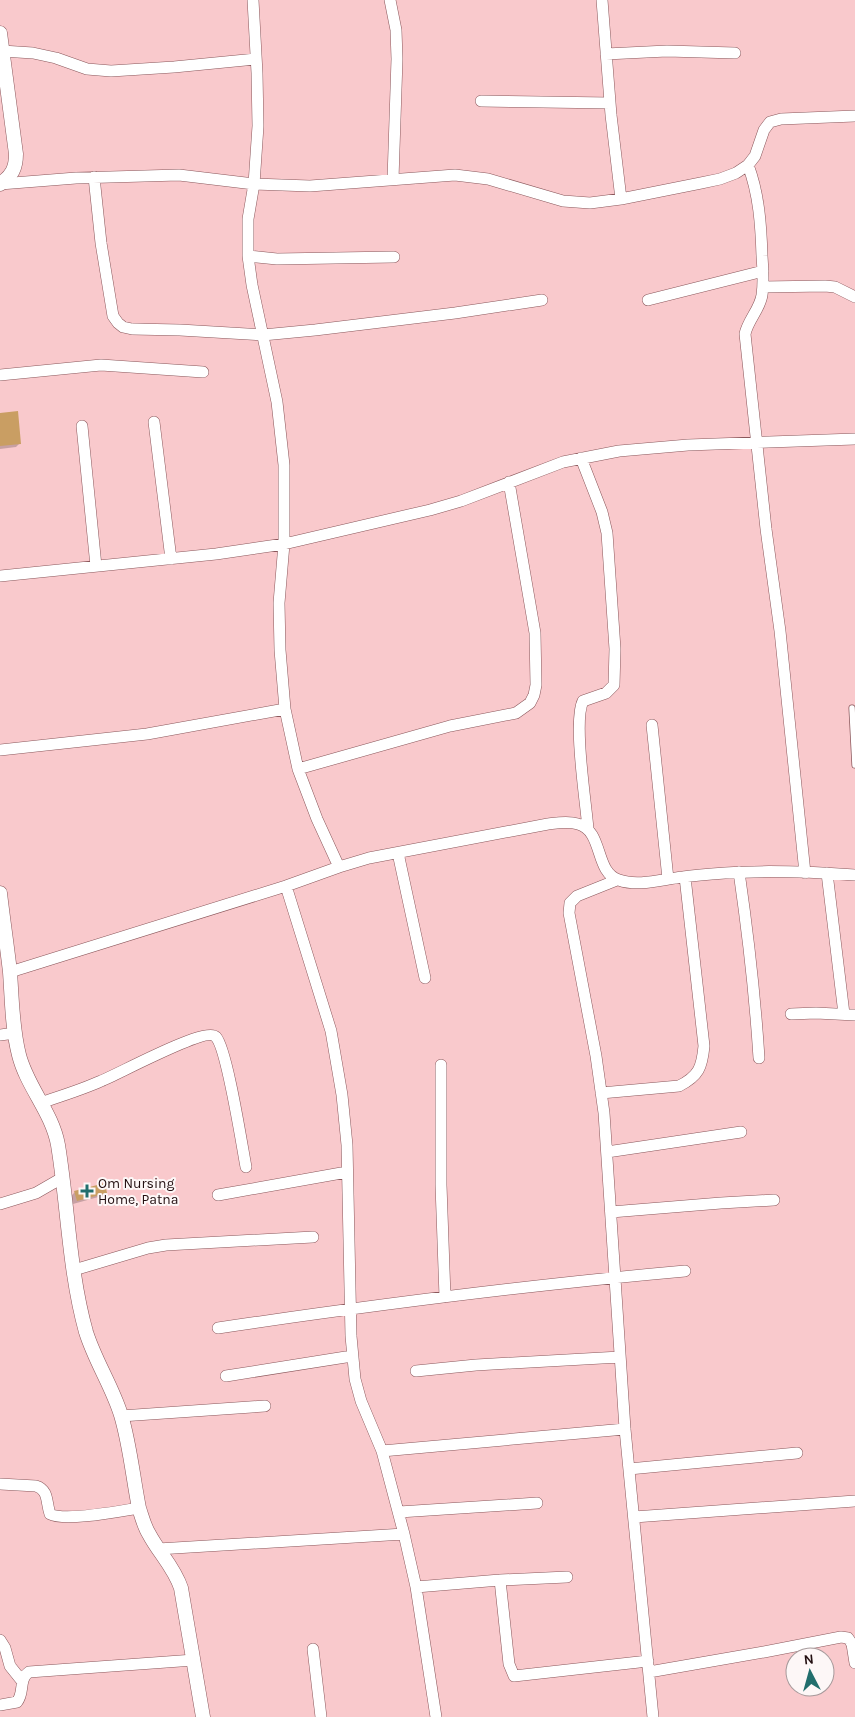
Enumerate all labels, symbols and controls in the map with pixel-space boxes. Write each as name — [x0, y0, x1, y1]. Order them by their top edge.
place label: Om Nursing Home, Patna — [98, 1175, 178, 1208]
marker: Om Nursing Home, Patna — [80, 1184, 94, 1198]
north arrow — [785, 1647, 835, 1697]
text: N — [803, 1651, 815, 1669]

